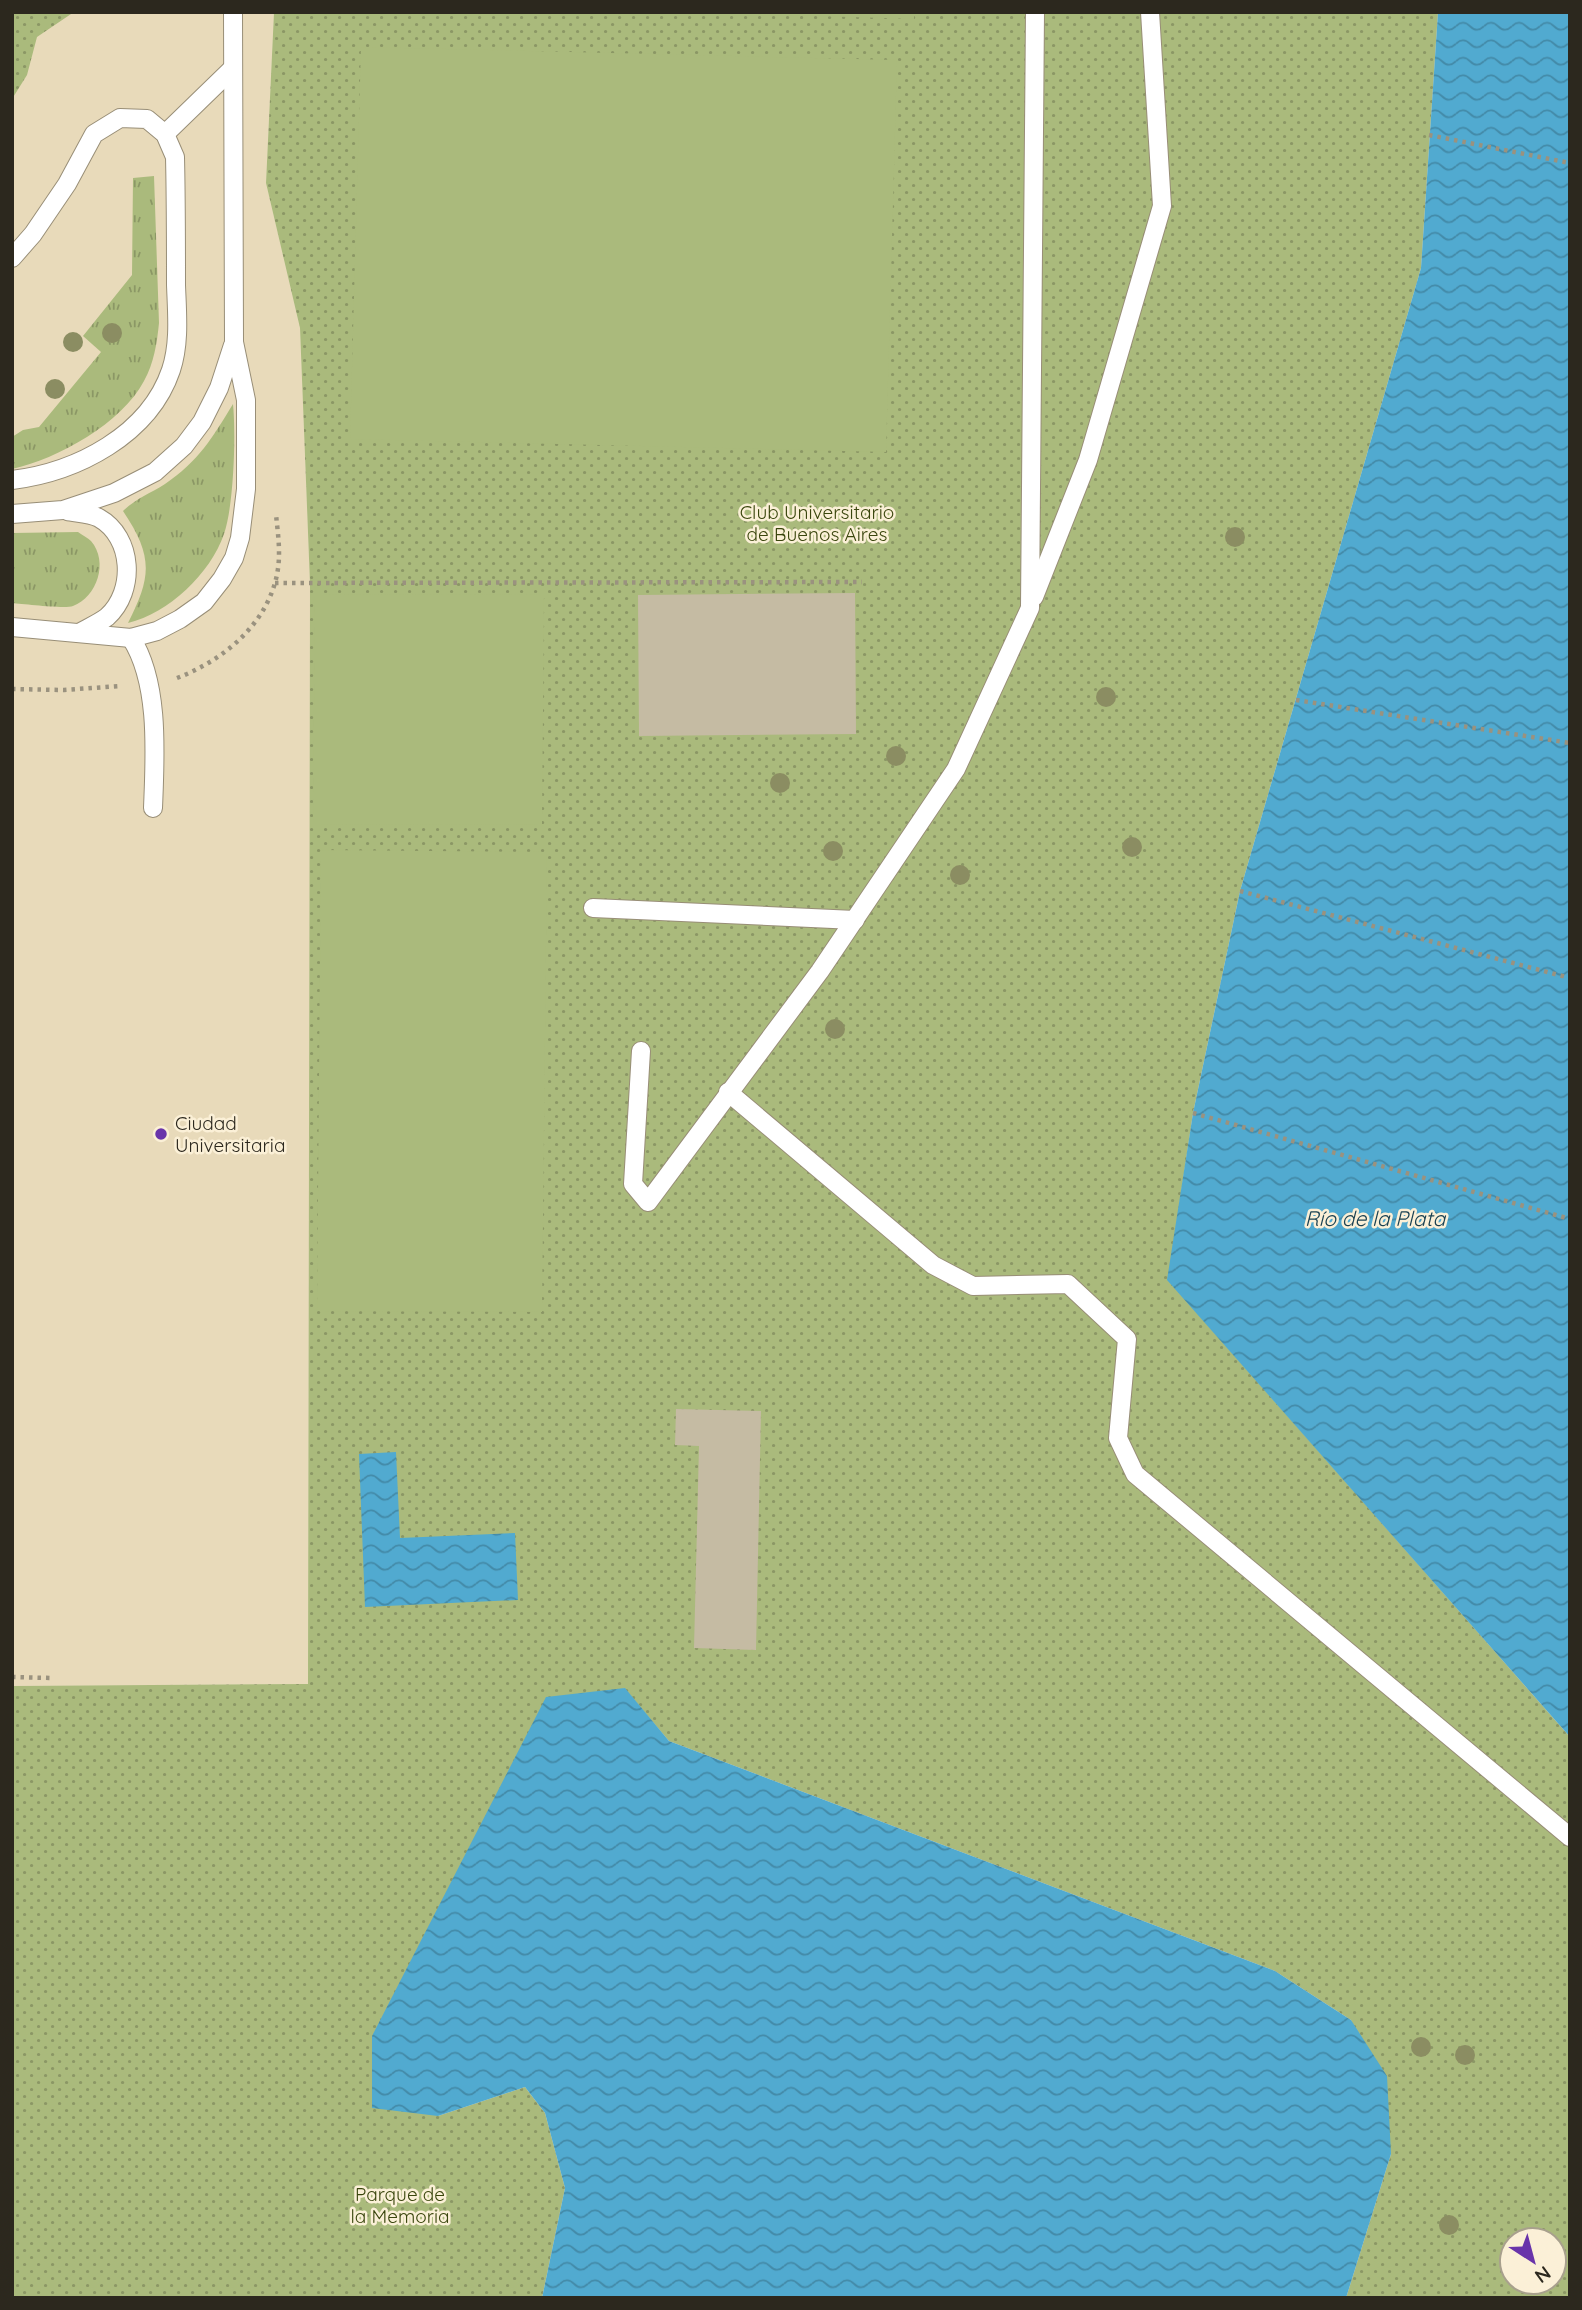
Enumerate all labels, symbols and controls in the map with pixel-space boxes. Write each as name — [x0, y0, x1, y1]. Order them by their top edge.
park label: Club Universitario de Buenos Aires — [740, 500, 894, 546]
place label: Ciudad Universitaria — [175, 1111, 285, 1157]
marker: Ciudad Universitaria — [153, 1126, 169, 1142]
water label: Río de la Plata — [1305, 1205, 1447, 1231]
park label: Parque de la Memoria — [350, 2182, 450, 2228]
north arrow — [1498, 2226, 1568, 2296]
text: N — [1530, 2261, 1556, 2289]

